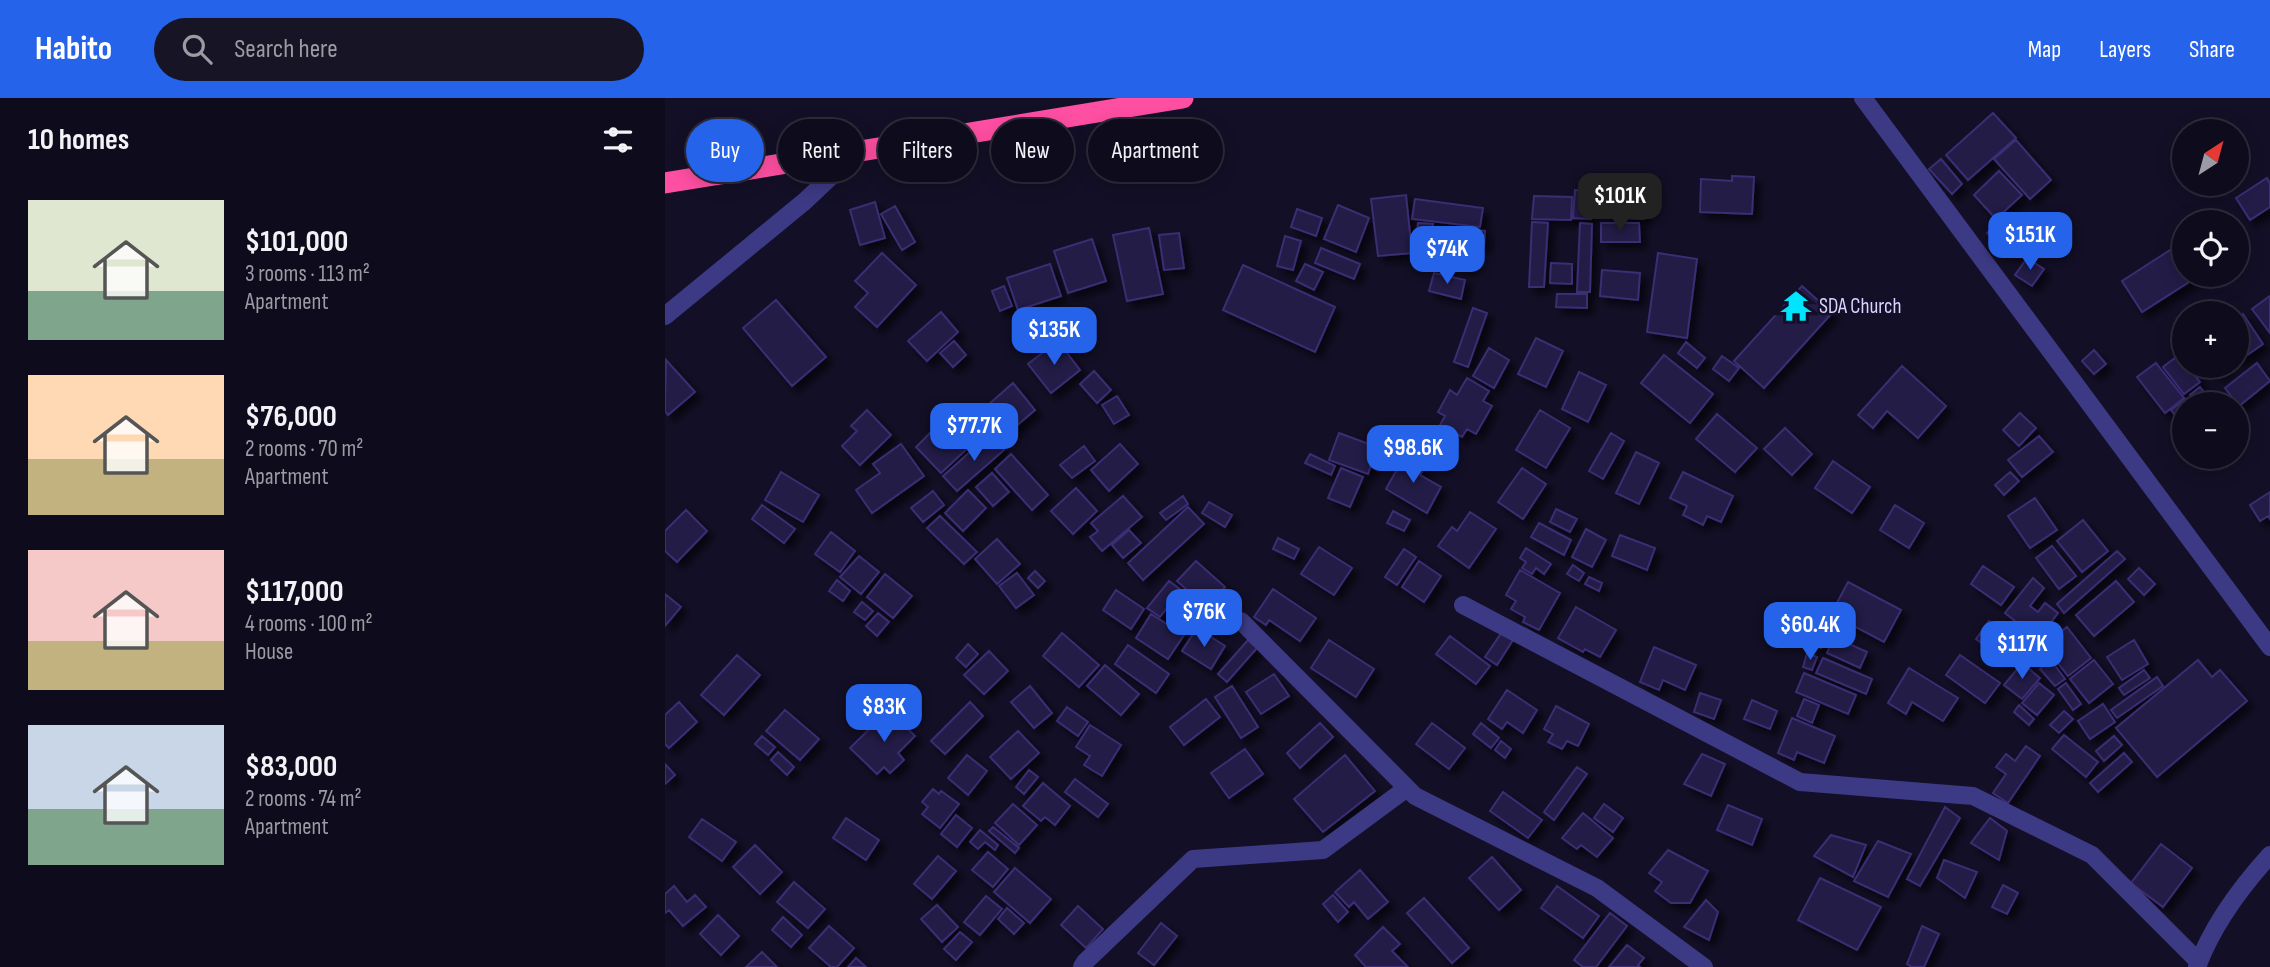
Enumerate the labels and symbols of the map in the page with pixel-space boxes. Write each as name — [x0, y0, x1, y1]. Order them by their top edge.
north arrow — [2172, 119, 2249, 196]
pin: $101K — [1571, 174, 1669, 233]
pin: $151K — [1981, 212, 2079, 272]
pin: $74K — [1406, 226, 1488, 286]
temple icon: SDA Church — [1779, 289, 1813, 323]
place label: SDA Church — [1819, 294, 1901, 319]
pin: $135K — [1005, 308, 1103, 367]
pin: $77.7K — [917, 404, 1031, 463]
pin: $98.6K — [1356, 426, 1470, 485]
pin: $76K — [1163, 589, 1245, 649]
pin: $60.4K — [1753, 602, 1867, 662]
pin: $117K — [1973, 622, 2071, 681]
pin: $83K — [843, 684, 925, 744]

